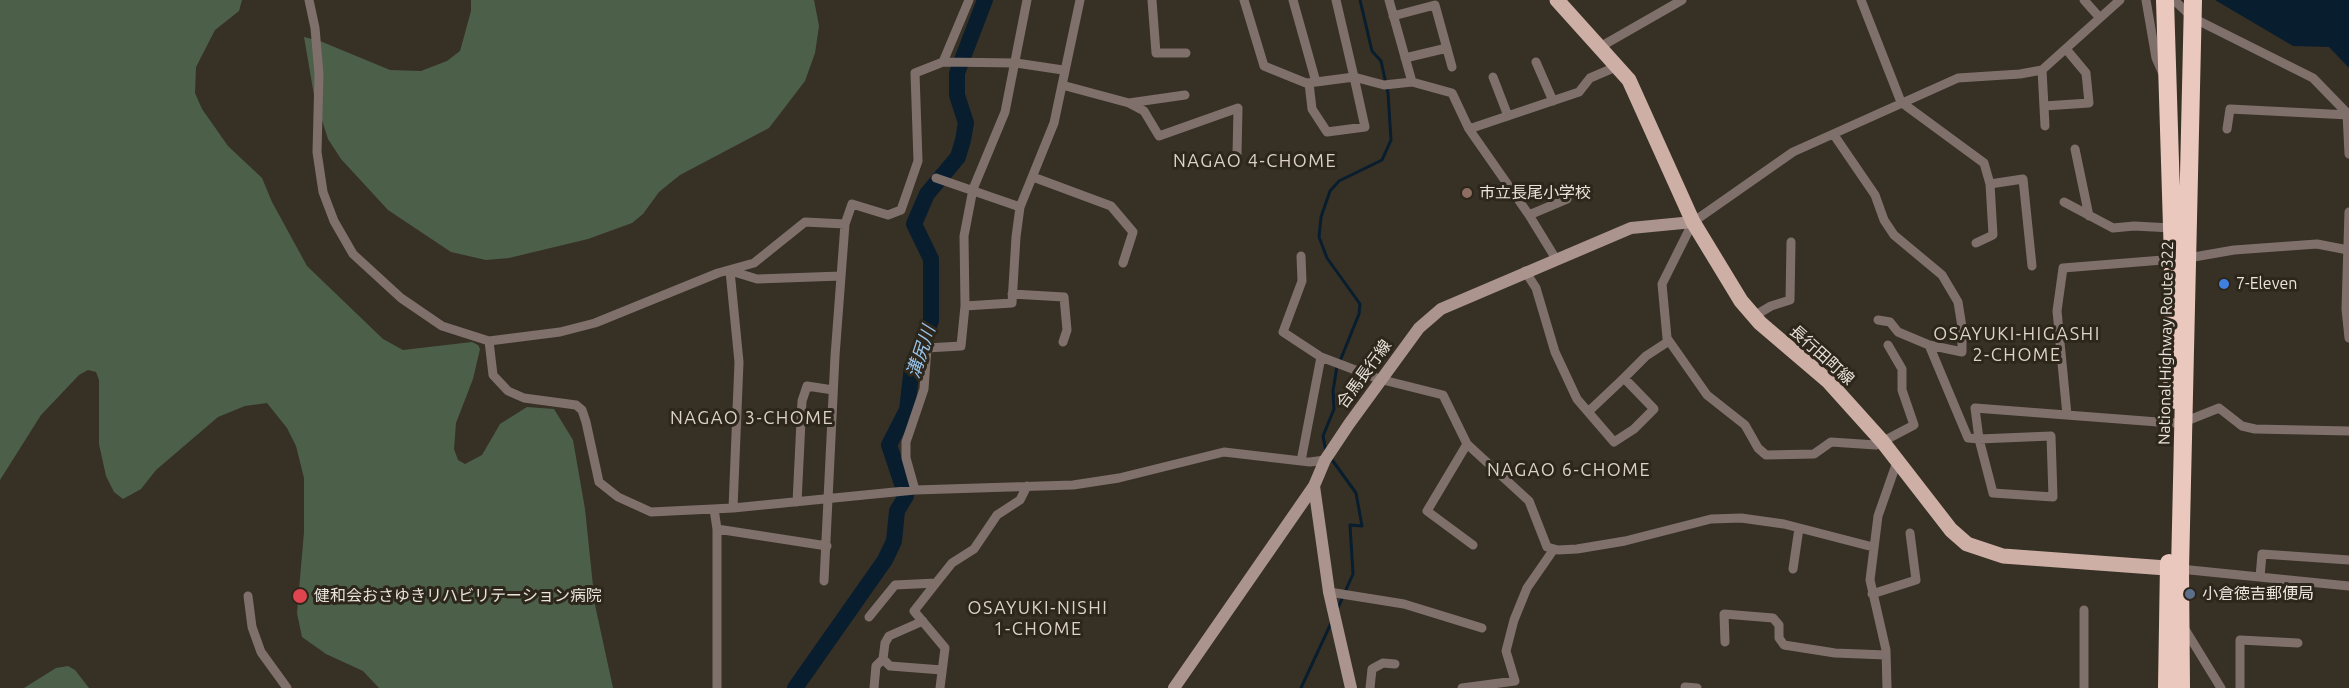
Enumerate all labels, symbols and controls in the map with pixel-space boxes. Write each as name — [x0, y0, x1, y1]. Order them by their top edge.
district label: NAGAO 4-CHOME — [1173, 150, 1337, 172]
place label: 市立長尾小学校 — [1479, 183, 1591, 203]
marker: 市立長尾小学校 — [1460, 186, 1474, 200]
street label: National Highway Route 322 — [2155, 241, 2177, 445]
place label: 7-Eleven — [2236, 274, 2297, 294]
marker: 7-Eleven — [2217, 277, 2231, 291]
street label: 長行田町線 — [1786, 321, 1858, 389]
water label: 溝尻川 — [902, 323, 940, 381]
district label: OSAYUKI-HIGASHI 2-CHOME — [1933, 323, 2101, 366]
street label: 合馬長行線 — [1333, 336, 1395, 412]
district label: NAGAO 3-CHOME — [670, 407, 834, 429]
district label: NAGAO 6-CHOME — [1487, 459, 1651, 481]
place label: 小倉徳吉郵便局 — [2202, 584, 2314, 604]
place label: 健和会おさゆきリハビリテーション病院 — [314, 586, 602, 606]
marker: 健和会おさゆきリハビリテーション病院 — [291, 587, 309, 605]
marker: 小倉徳吉郵便局 — [2183, 587, 2197, 601]
district label: OSAYUKI-NISHI 1-CHOME — [968, 597, 1108, 640]

